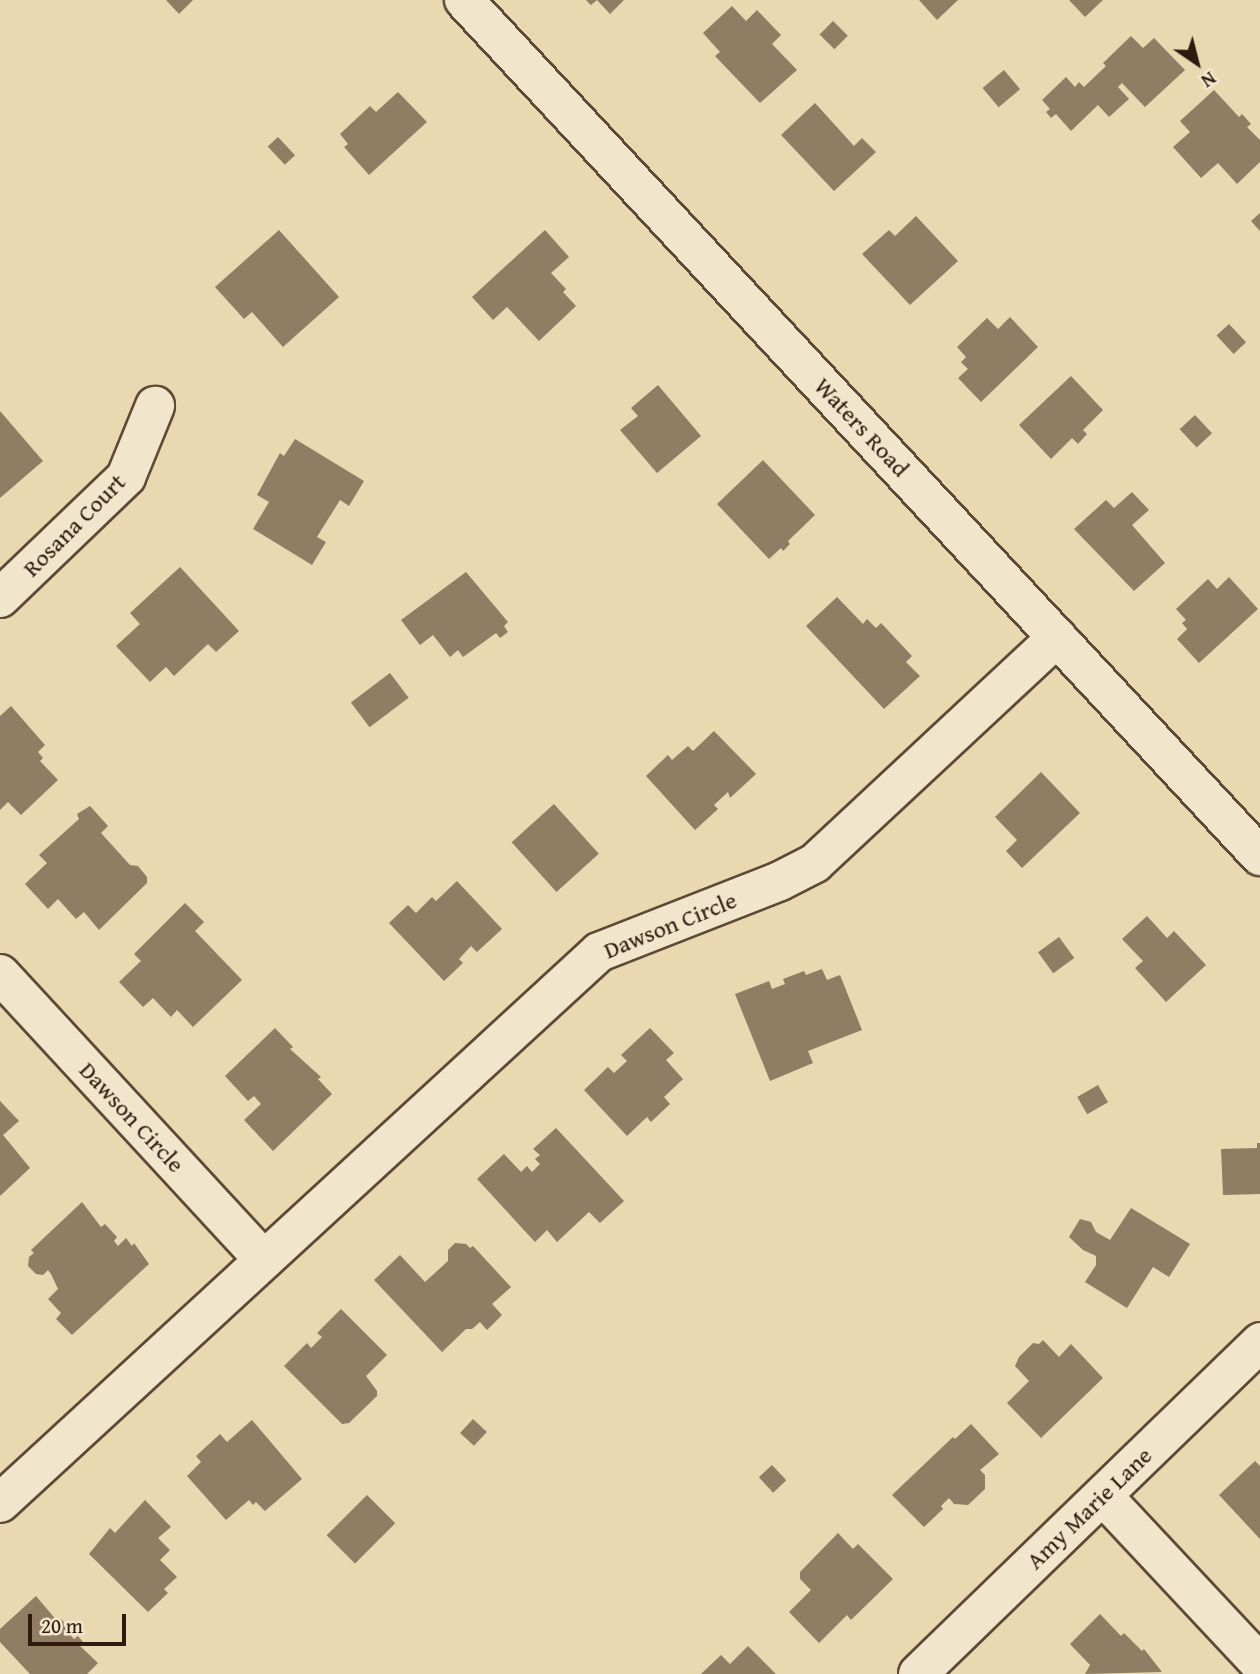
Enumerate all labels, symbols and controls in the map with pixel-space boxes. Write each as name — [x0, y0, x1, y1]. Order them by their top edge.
north arrow — [1162, 28, 1232, 98]
text: N — [1196, 65, 1222, 95]
street label: Waters Road — [809, 371, 915, 483]
street label: Rosana Court — [17, 468, 131, 582]
street label: Dawson Circle — [599, 885, 741, 965]
street label: Dawson Circle — [73, 1056, 191, 1178]
street label: Amy Marie Lane — [1020, 1441, 1158, 1575]
scale bar — [32, 1600, 130, 1644]
text: 20 m — [41, 1610, 83, 1641]

